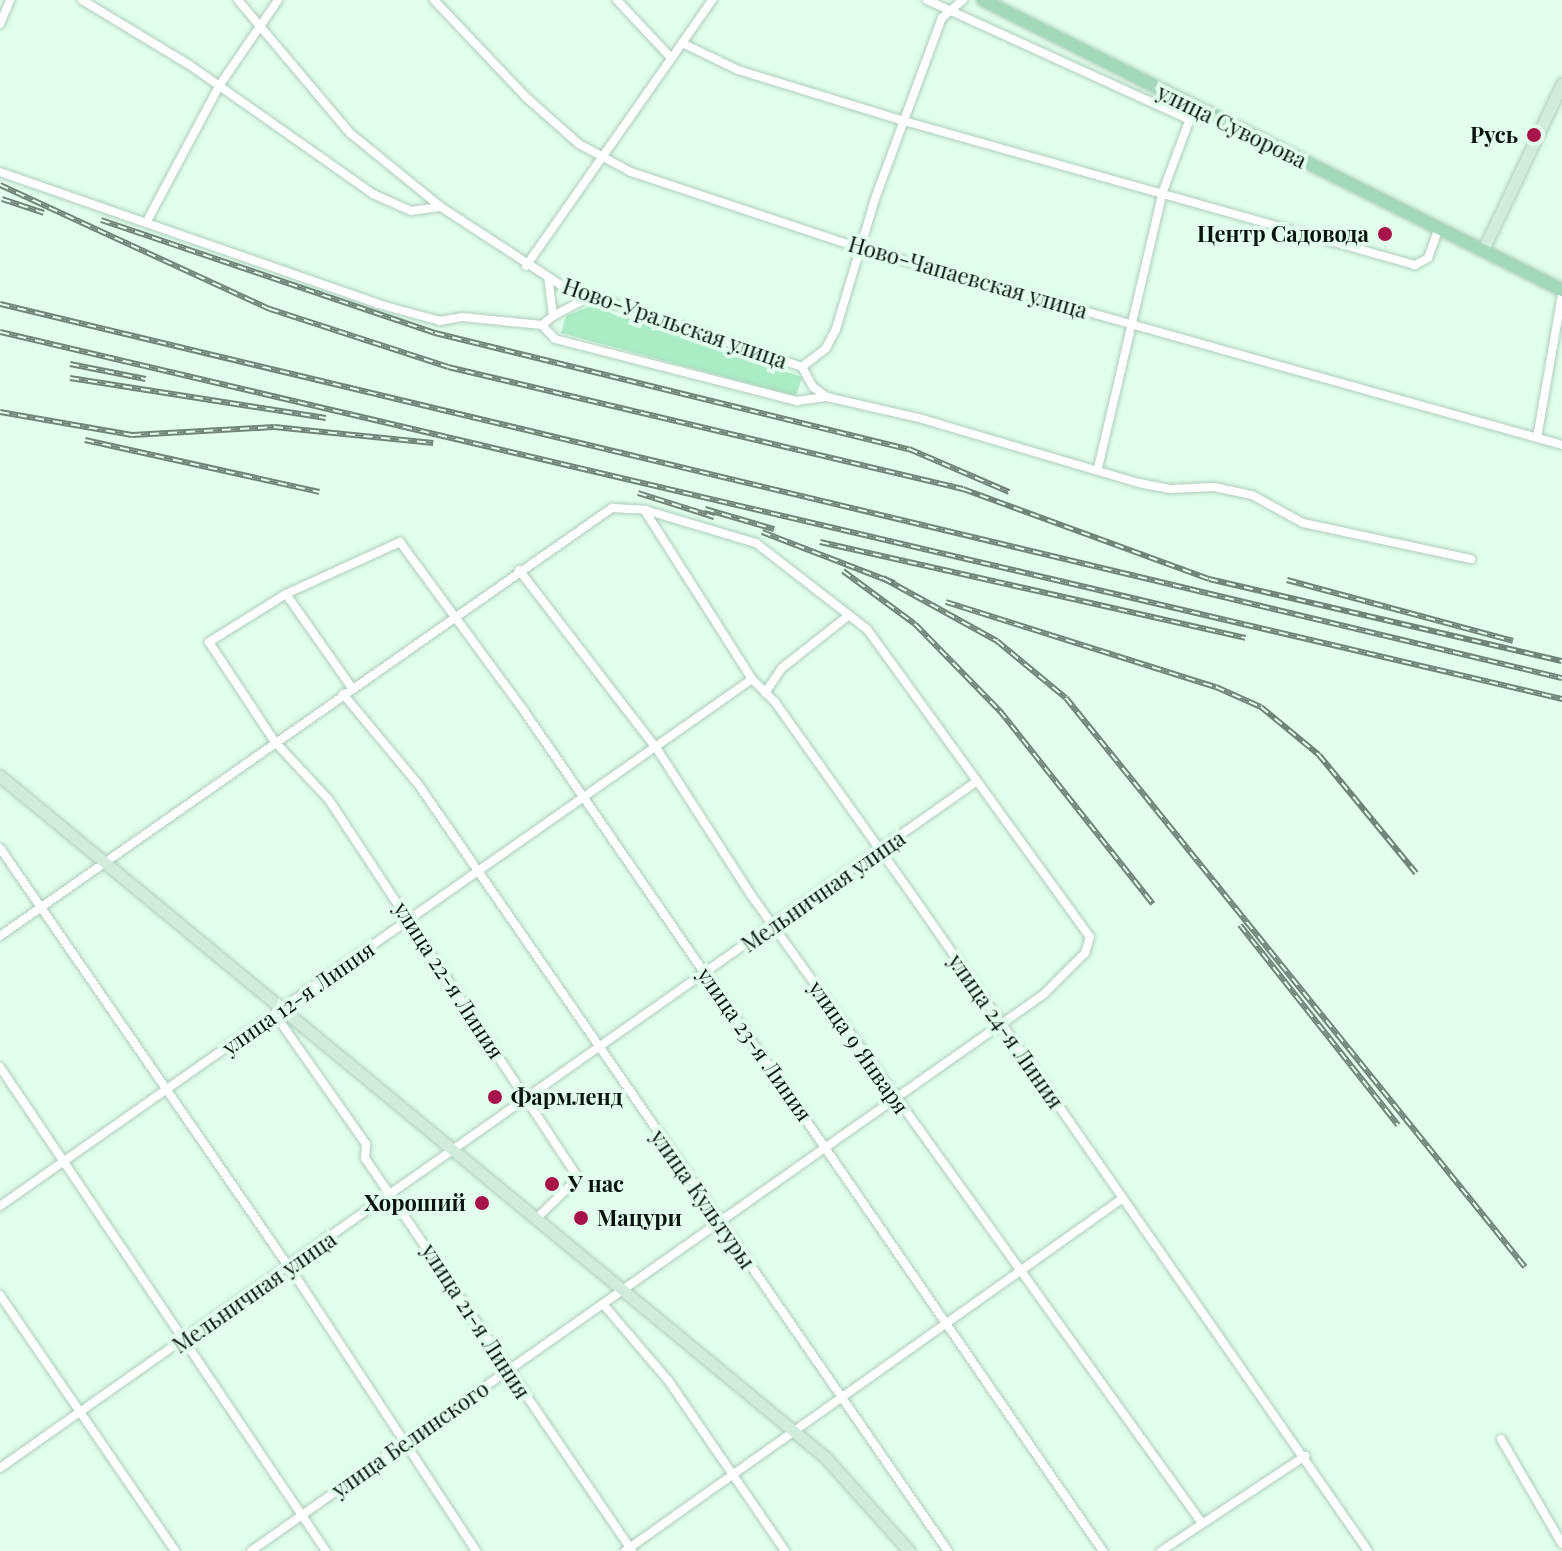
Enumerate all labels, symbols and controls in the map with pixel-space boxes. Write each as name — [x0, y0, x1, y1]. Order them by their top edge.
street label: улица Суворова — [1153, 78, 1311, 174]
place label: Русь — [1470, 122, 1518, 148]
marker: Русь — [1525, 126, 1543, 144]
place label: Центр Садовода — [1197, 221, 1369, 247]
marker: Центр Садовода — [1376, 225, 1394, 243]
street label: Ново-Чапаевская улица — [845, 230, 1091, 324]
street label: Ново-Уральская улица — [559, 272, 791, 374]
street label: Мельничная улица — [736, 825, 910, 957]
street label: улица 22-я Линия — [388, 896, 510, 1064]
street label: улица 12-я Линия — [217, 936, 379, 1060]
street label: улица 24-я Линия — [943, 949, 1069, 1113]
street label: улица 23-я Линия — [692, 962, 818, 1126]
street label: улица 9 Января — [803, 975, 915, 1119]
place label: Фармленд — [511, 1084, 623, 1110]
marker: Фармленд — [486, 1088, 504, 1106]
street label: улица Культуры — [645, 1124, 761, 1274]
place label: У нас — [568, 1171, 624, 1197]
marker: У нас — [543, 1175, 561, 1193]
place label: Хороший — [364, 1190, 466, 1216]
marker: Хороший — [473, 1194, 491, 1212]
place label: Мацури — [597, 1205, 682, 1231]
marker: Мацури — [572, 1209, 590, 1227]
street label: Мельничная улица — [167, 1226, 341, 1358]
street label: улица 21-я Линия — [416, 1239, 536, 1403]
street label: улица Белинского — [326, 1375, 494, 1503]

